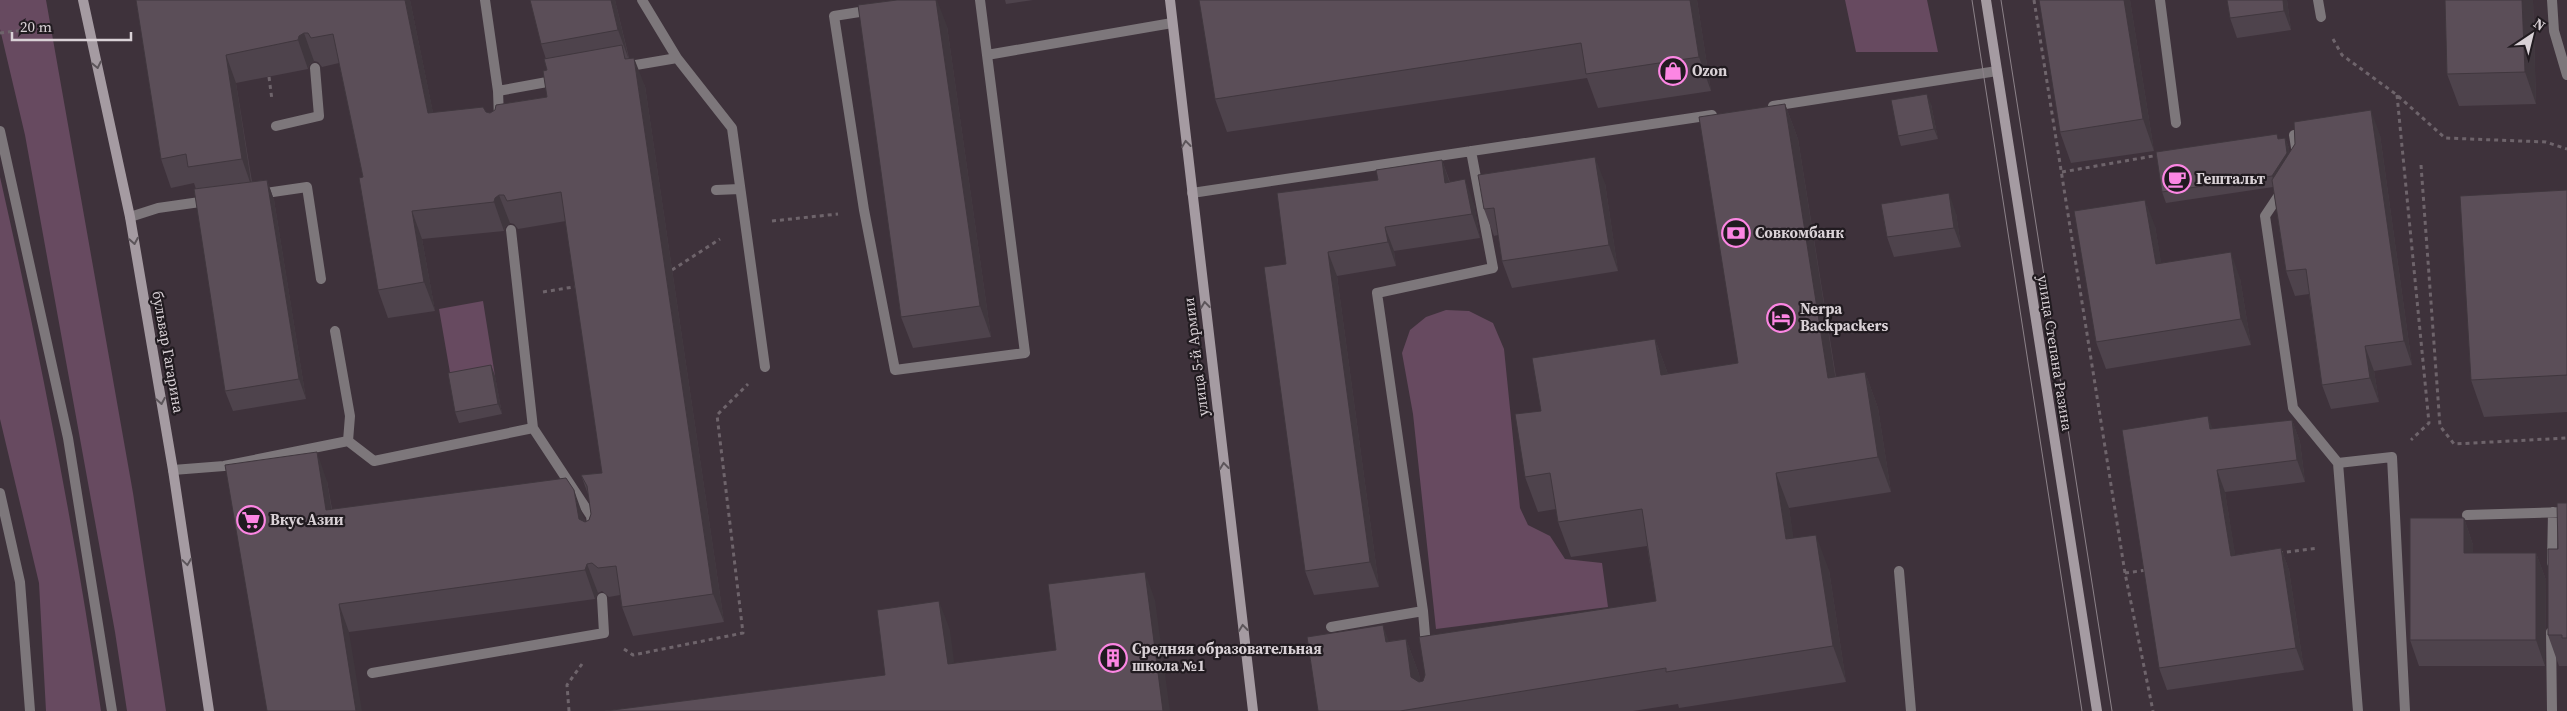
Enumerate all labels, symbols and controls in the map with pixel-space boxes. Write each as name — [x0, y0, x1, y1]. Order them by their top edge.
scale bar — [12, 10, 131, 42]
north arrow — [2507, 10, 2557, 60]
text: N — [2530, 13, 2549, 35]
text: 20 m — [20, 16, 52, 37]
shop icon: Ozon — [1658, 56, 1688, 86]
one-way arrow — [91, 60, 102, 69]
place label: Ozon — [1692, 60, 1727, 81]
one-way arrow — [1181, 139, 1192, 147]
cafe icon: Гештальт — [2162, 164, 2192, 194]
place label: Гештальт — [2196, 168, 2266, 189]
bank icon: Совкомбанк — [1721, 218, 1751, 248]
place label: Совкомбанк — [1755, 222, 1844, 243]
one-way arrow — [129, 236, 139, 245]
street label: улица Степана Разина — [2033, 274, 2078, 433]
street label: бульвар Гагарина — [147, 289, 190, 415]
street label: улица 5-й Армии — [1178, 296, 1213, 418]
place label: Nerpa Backpackers — [1800, 298, 1888, 336]
one-way arrow — [1200, 301, 1211, 309]
hotel icon: Nerpa Backpackers — [1766, 303, 1796, 333]
one-way arrow — [156, 397, 166, 405]
one-way arrow — [1219, 462, 1230, 470]
supermarket icon: Вкус Азии — [236, 505, 266, 535]
place label: Вкус Азии — [270, 509, 344, 530]
one-way arrow — [181, 557, 191, 566]
one-way arrow — [1238, 624, 1249, 632]
place label: Средняя образовательная школа №1 — [1132, 638, 1322, 676]
building icon: Средняя образовательная школа №1 — [1098, 643, 1128, 673]

